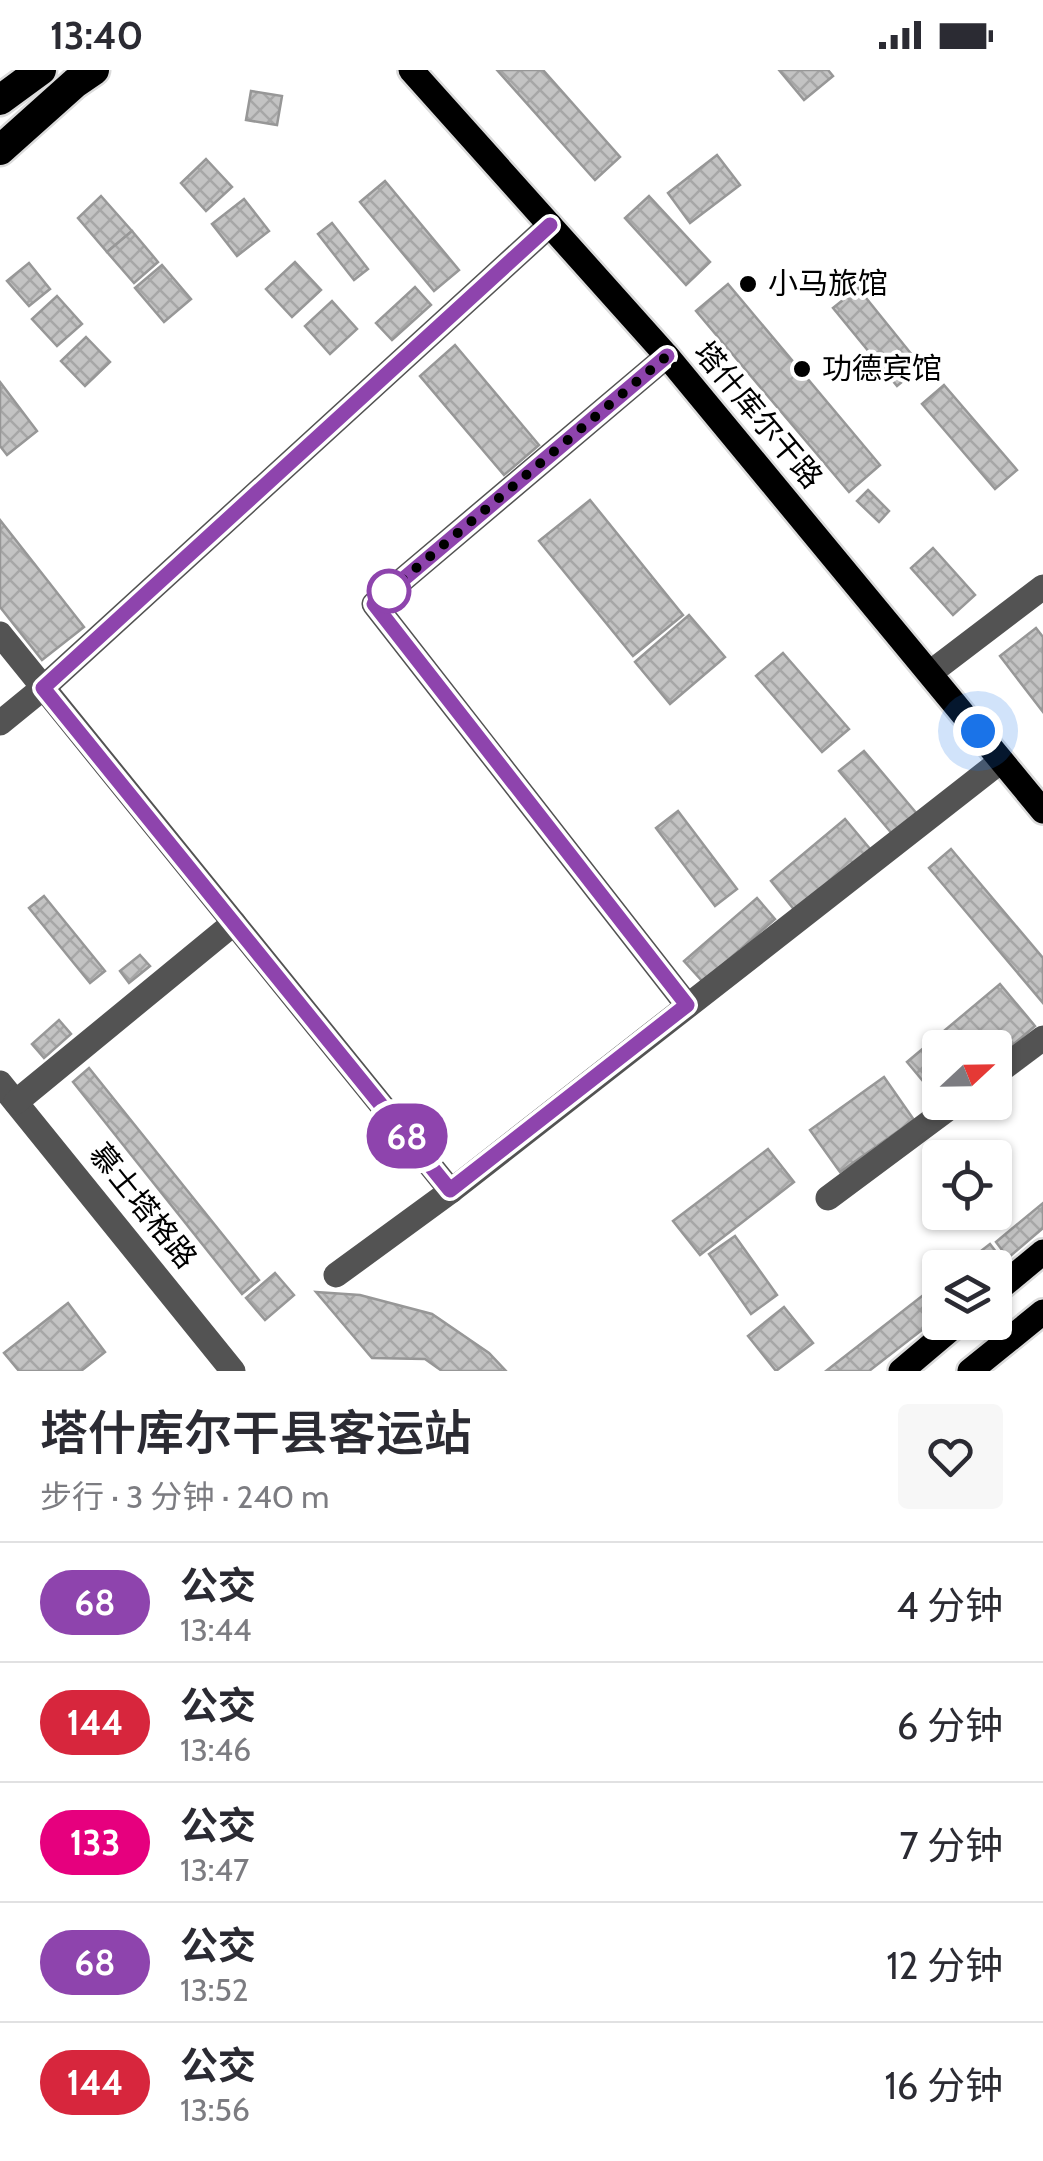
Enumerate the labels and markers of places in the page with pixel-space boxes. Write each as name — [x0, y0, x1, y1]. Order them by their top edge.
place label: 小马旅馆 — [768, 265, 888, 302]
marker: 小马旅馆 — [737, 273, 759, 295]
place label: 功德宾馆 — [822, 350, 942, 387]
marker: 功德宾馆 — [791, 358, 813, 380]
unlabelled marker — [368, 570, 410, 612]

